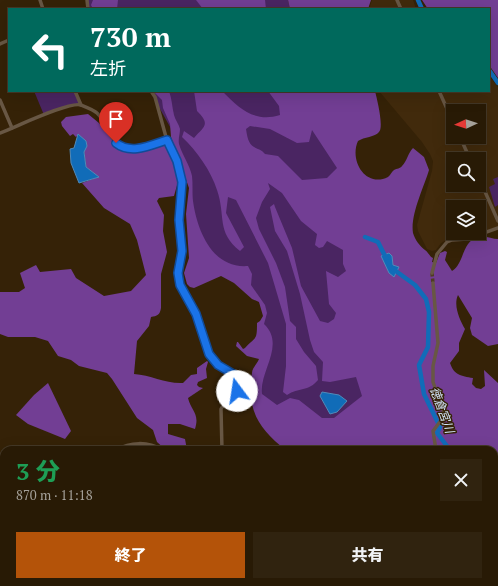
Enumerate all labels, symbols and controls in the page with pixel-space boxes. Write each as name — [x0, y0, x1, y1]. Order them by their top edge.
text: 730 m — [90, 18, 171, 55]
icon: left — [24, 24, 76, 76]
text: 左折 — [90, 56, 126, 80]
pin — [99, 102, 133, 143]
north arrow — [446, 104, 486, 144]
map controls — [446, 104, 486, 240]
icon: arrive — [105, 108, 127, 130]
button: search — [446, 152, 486, 192]
button: layers — [446, 200, 486, 240]
position arrow — [216, 370, 258, 412]
water label: 徳倉宮川 — [427, 385, 458, 437]
text: 3 分 — [16, 455, 60, 487]
button: close — [440, 459, 482, 501]
text: 870 m · 11:18 — [16, 486, 93, 504]
button: 終了 — [16, 532, 245, 578]
button: 共有 — [253, 532, 482, 578]

